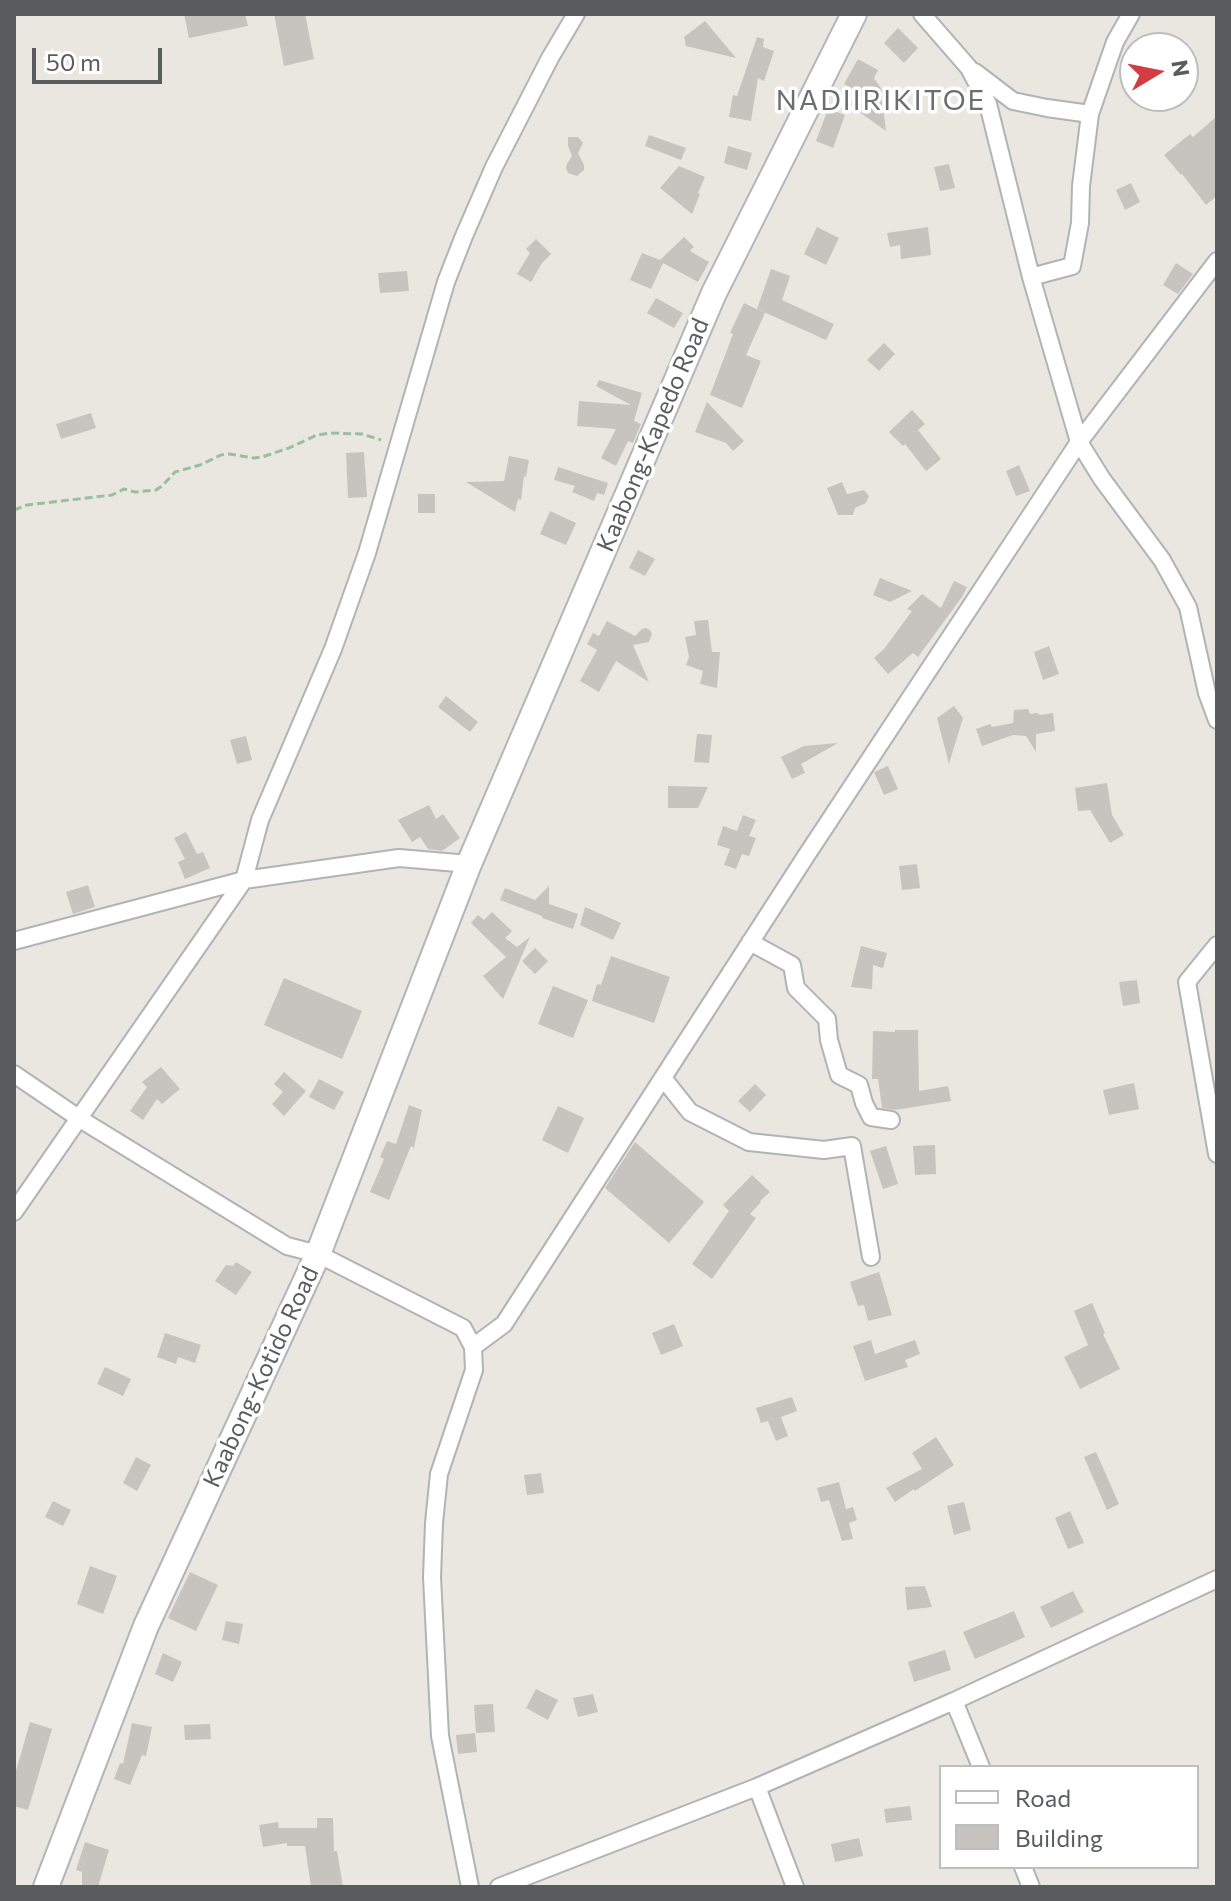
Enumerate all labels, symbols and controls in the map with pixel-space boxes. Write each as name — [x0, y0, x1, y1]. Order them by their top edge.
scale bar — [36, 32, 166, 82]
north arrow — [1119, 32, 1199, 112]
text: 50 m — [46, 47, 101, 76]
text: N — [1166, 58, 1196, 79]
district label: NADIIRIKITOE — [776, 84, 986, 118]
street label: Kaabong-Kapedo Road — [591, 314, 715, 556]
street label: Kaabong-Kotido Road — [197, 1262, 325, 1492]
legend — [939, 1765, 1199, 1869]
text: Road — [1015, 1783, 1071, 1812]
text: Building — [1015, 1823, 1103, 1852]

